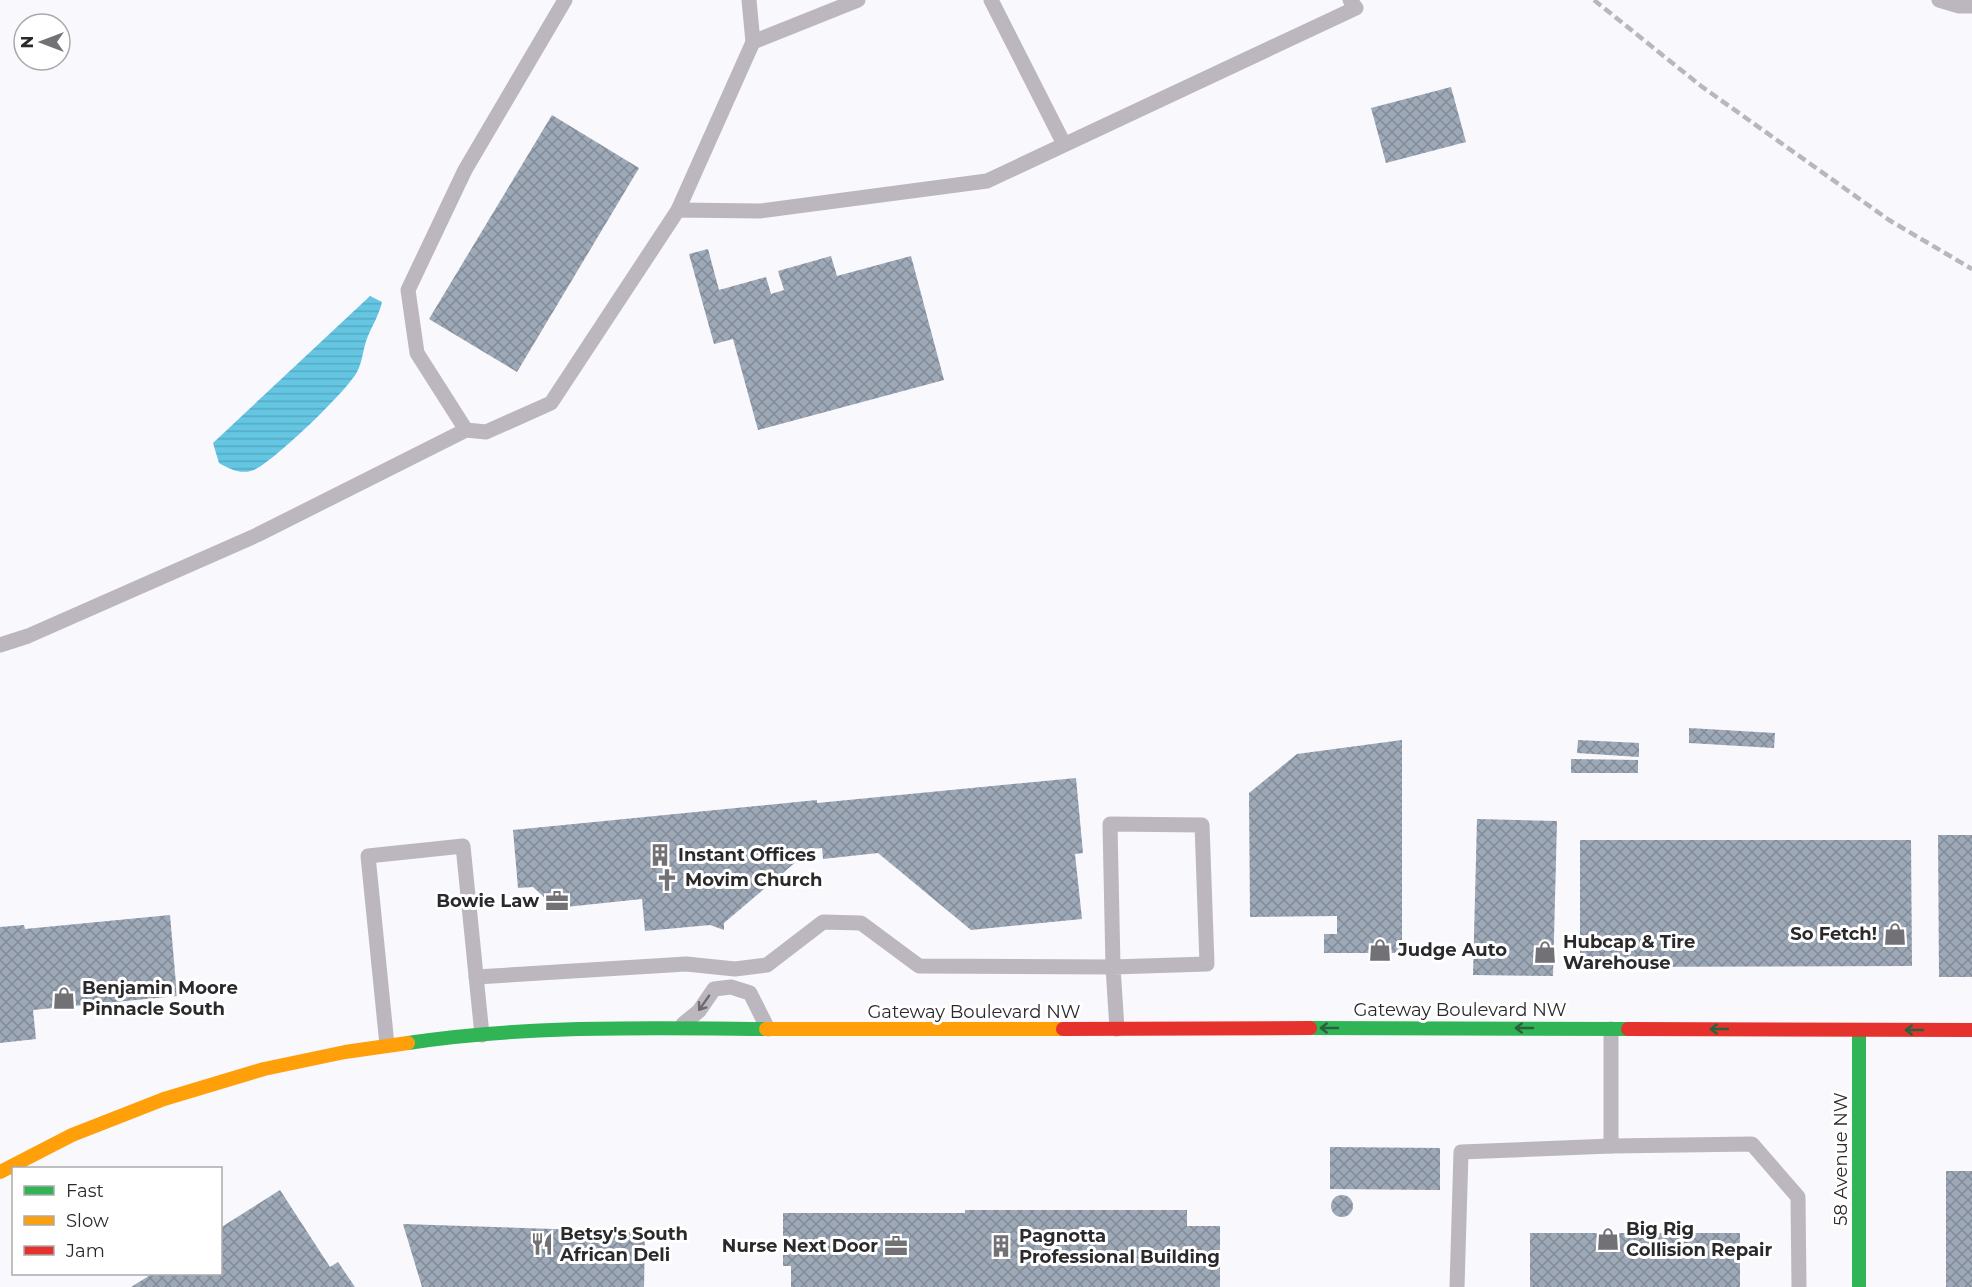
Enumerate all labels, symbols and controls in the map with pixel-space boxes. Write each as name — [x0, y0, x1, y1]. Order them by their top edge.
north arrow — [12, 12, 72, 72]
text: N — [18, 36, 37, 48]
building icon: Instant Offices — [647, 842, 673, 868]
place label: Instant Offices — [678, 844, 816, 866]
church icon: Movim Church — [654, 867, 680, 893]
place label: Movim Church — [685, 869, 822, 891]
office icon: Bowie Law — [544, 888, 570, 914]
place label: Bowie Law — [436, 890, 539, 912]
shop icon: So Fetch! — [1882, 921, 1908, 947]
place label: So Fetch! — [1790, 923, 1877, 945]
place label: Hubcap & Tire Warehouse — [1563, 931, 1695, 974]
shop icon: Judge Auto — [1367, 937, 1393, 963]
place label: Judge Auto — [1397, 939, 1507, 961]
shop icon: Hubcap & Tire Warehouse — [1532, 939, 1558, 965]
place label: Benjamin Moore Pinnacle South — [82, 977, 238, 1020]
shop icon: Benjamin Moore Pinnacle South — [51, 985, 77, 1011]
one-way arrow — [698, 995, 710, 1011]
street label: Gateway Boulevard NW — [1353, 999, 1567, 1021]
street label: Gateway Boulevard NW — [867, 1001, 1081, 1023]
one-way arrow — [1319, 1022, 1339, 1034]
one-way arrow — [1514, 1022, 1534, 1034]
one-way arrow — [1709, 1023, 1729, 1035]
one-way arrow — [1904, 1024, 1924, 1036]
street label: 58 Avenue NW — [1830, 1092, 1852, 1226]
legend — [12, 1167, 222, 1275]
text: Fast — [66, 1180, 104, 1202]
text: Slow — [66, 1210, 109, 1232]
place label: Big Rig Collision Repair — [1626, 1218, 1772, 1261]
place label: Betsy's South African Deli — [559, 1223, 688, 1266]
place label: Pagnotta Professional Building — [1019, 1225, 1220, 1268]
shop icon: Big Rig Collision Repair — [1595, 1226, 1621, 1252]
restaurant icon: Betsy's South African Deli — [529, 1231, 555, 1257]
office icon: Nurse Next Door — [883, 1233, 909, 1259]
building icon: Pagnotta Professional Building — [988, 1233, 1014, 1259]
place label: Nurse Next Door — [722, 1235, 878, 1257]
text: Jam — [65, 1240, 105, 1262]

